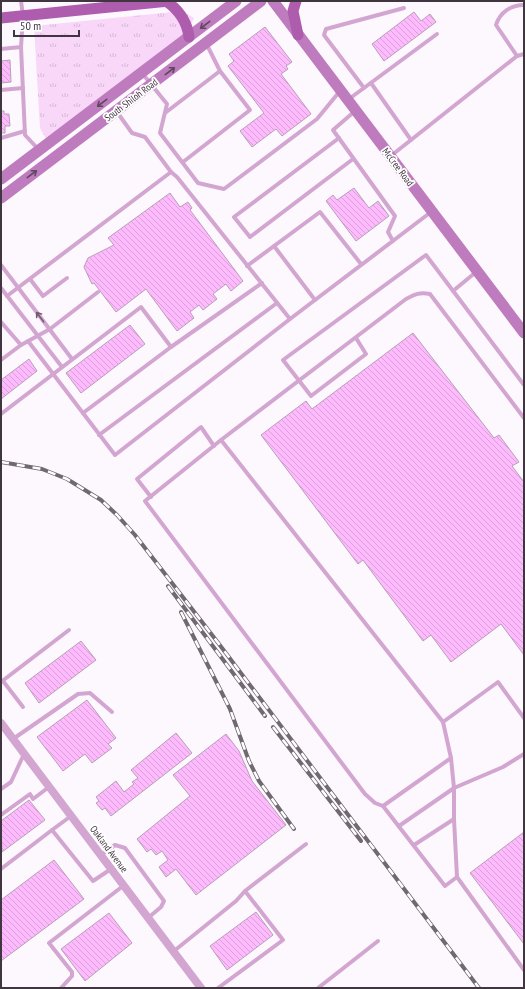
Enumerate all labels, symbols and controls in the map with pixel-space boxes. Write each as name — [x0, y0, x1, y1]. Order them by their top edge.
scale bar — [14, 12, 79, 38]
text: 50 m — [20, 18, 41, 33]
one-way arrow — [200, 20, 211, 29]
one-way arrow — [164, 67, 175, 75]
street label: South Shiloh Road — [102, 76, 160, 124]
one-way arrow — [96, 99, 107, 107]
street label: McCree Road — [379, 145, 417, 189]
one-way arrow — [27, 170, 38, 178]
one-way arrow — [36, 311, 44, 322]
street label: Oakland Avenue — [87, 823, 131, 875]

